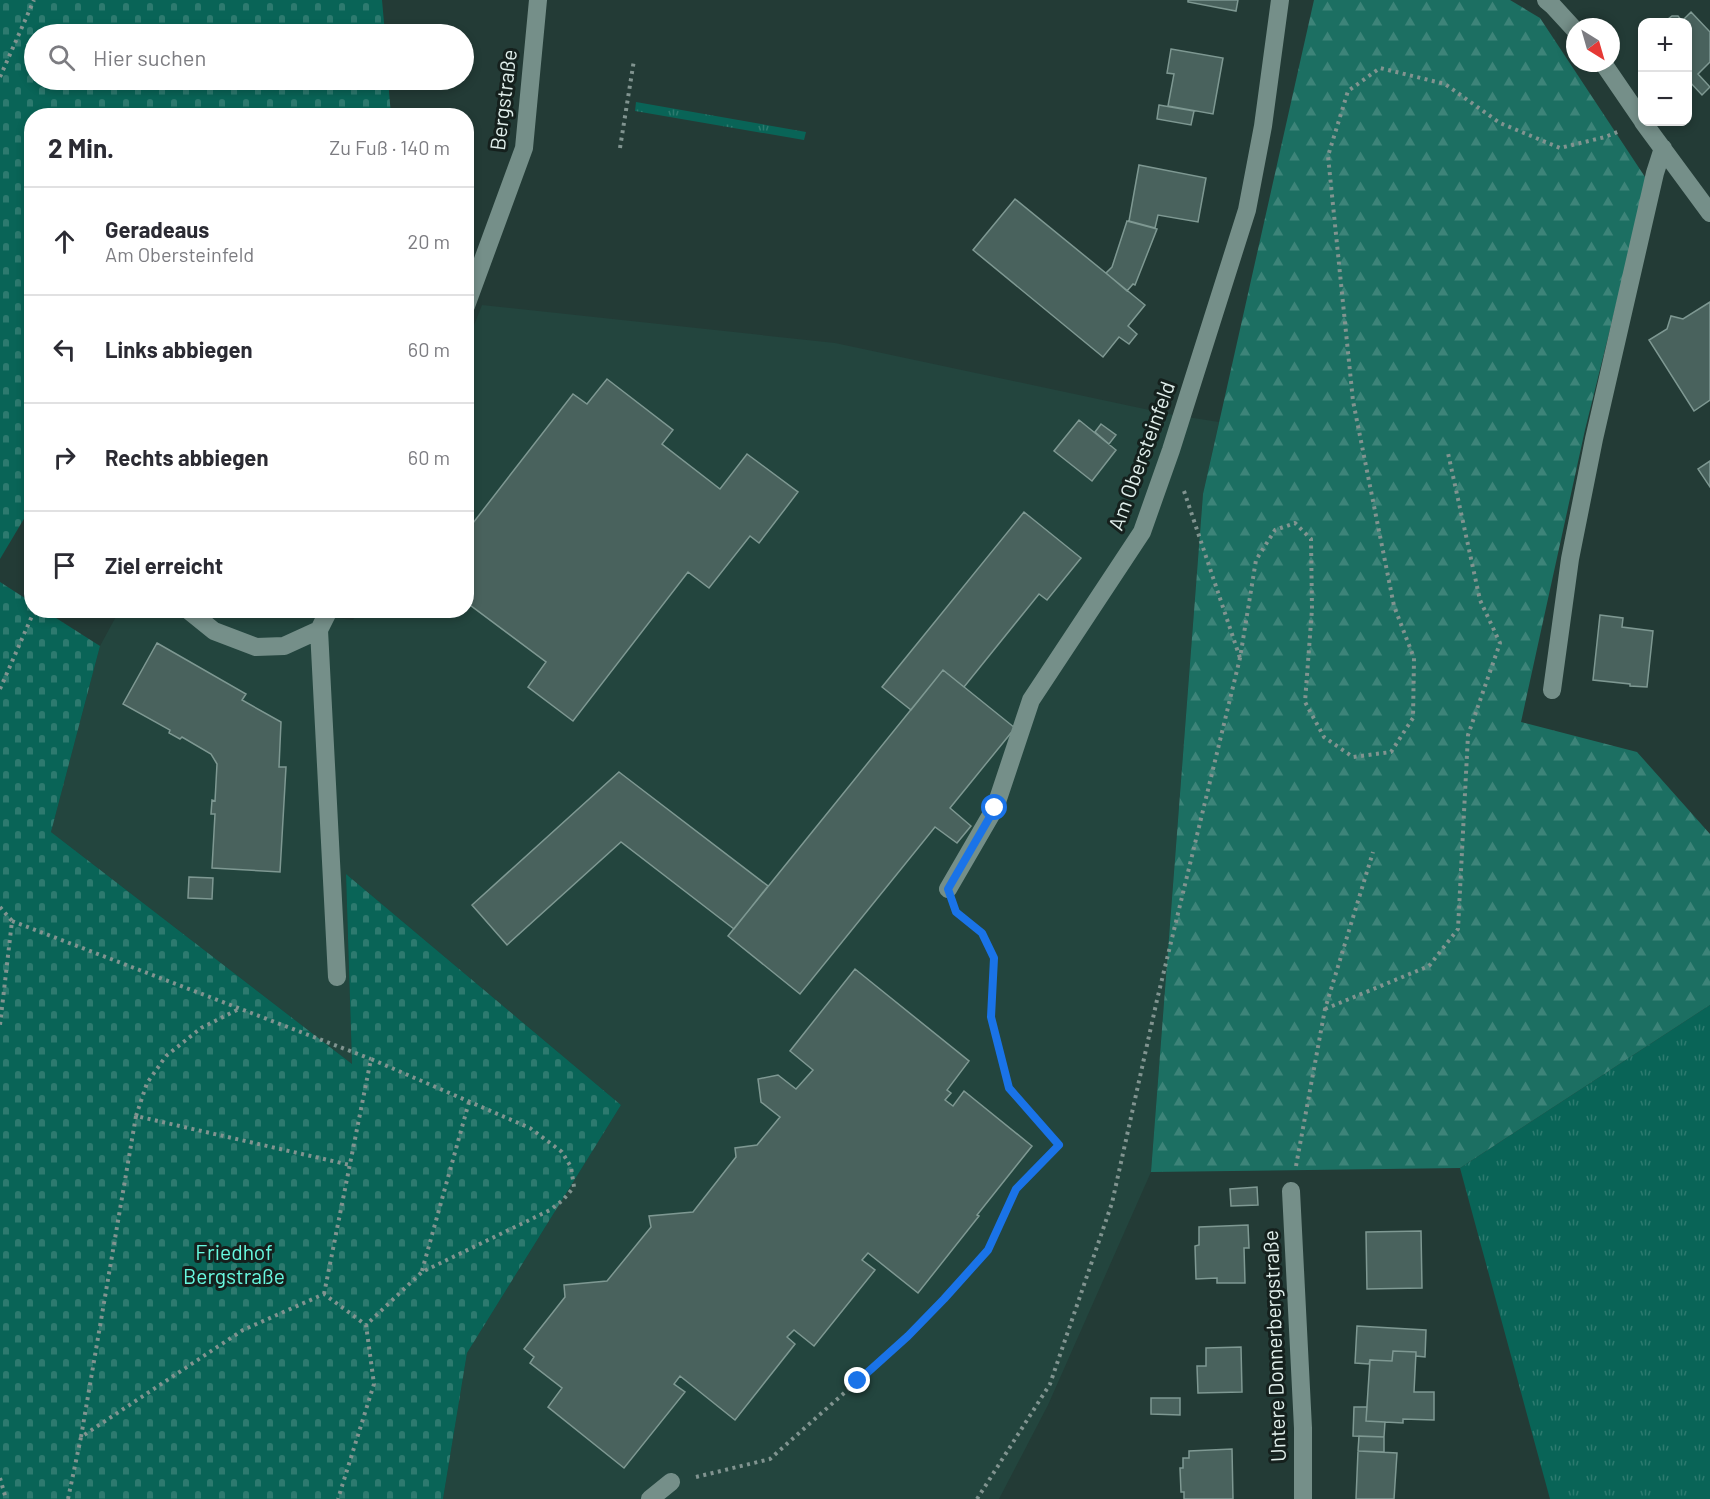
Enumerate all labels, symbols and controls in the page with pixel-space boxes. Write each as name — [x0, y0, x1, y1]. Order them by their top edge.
north arrow — [1566, 18, 1620, 72]
map controls — [1638, 18, 1692, 126]
button: + — [1638, 18, 1692, 72]
search box — [24, 24, 474, 90]
icon: search — [45, 41, 78, 74]
text: Hier suchen — [93, 44, 206, 70]
street label: Bergstraße — [484, 48, 521, 152]
button: − — [1638, 72, 1692, 126]
text: 2 Min. — [48, 132, 114, 163]
text: Zu Fuß · 140 m — [329, 135, 450, 159]
text: Geradeaus — [105, 216, 209, 242]
icon: ahead — [48, 225, 81, 258]
text: 20 m — [407, 229, 450, 253]
text: Am Obersteinfeld — [105, 242, 254, 266]
icon: left — [48, 333, 81, 366]
text: Links abbiegen — [105, 336, 253, 362]
text: 60 m — [408, 337, 450, 361]
street label: Am Obersteinfeld — [1102, 378, 1179, 533]
icon: right — [48, 441, 81, 474]
text: Rechts abbiegen — [105, 444, 268, 470]
text: 60 m — [408, 445, 450, 469]
icon: arrive — [48, 549, 81, 582]
text: Ziel erreicht — [105, 552, 223, 578]
route start — [981, 794, 1007, 820]
street label: Untere Donnerbergstraße — [1257, 1230, 1290, 1462]
park label: Friedhof Bergstraße — [183, 1239, 285, 1288]
route end — [844, 1367, 870, 1393]

